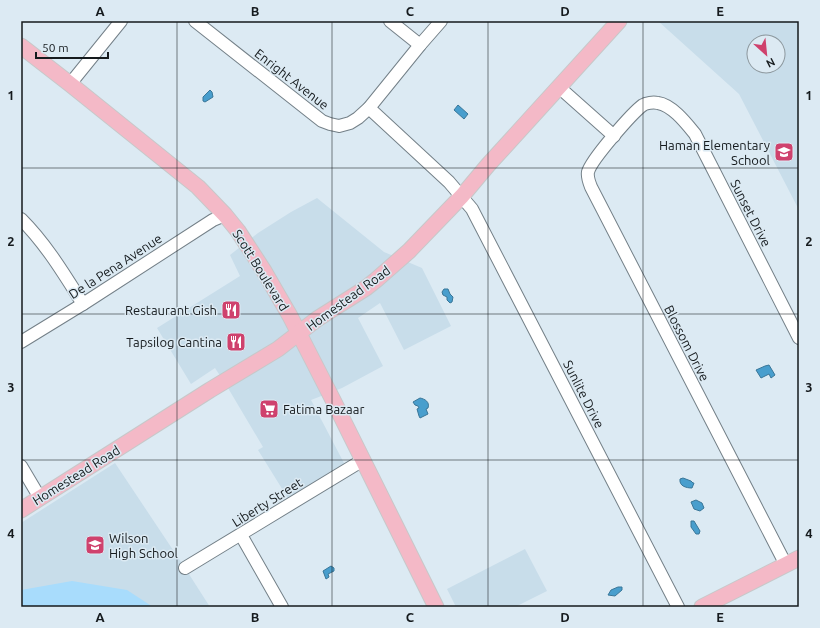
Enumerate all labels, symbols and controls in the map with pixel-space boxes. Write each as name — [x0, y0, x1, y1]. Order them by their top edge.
text: A — [95, 4, 105, 18]
text: B — [251, 4, 260, 18]
text: C — [406, 4, 415, 18]
text: D — [560, 4, 570, 18]
text: E — [716, 4, 724, 18]
scale bar — [36, 34, 108, 60]
north arrow — [746, 34, 786, 74]
text: 50 m — [42, 41, 69, 54]
street label: Enright Avenue — [252, 46, 332, 112]
text: N — [764, 56, 777, 70]
text: 1 — [7, 88, 15, 102]
text: 1 — [805, 88, 813, 102]
place label: Haman Elementary School — [659, 138, 771, 167]
school or university icon: Haman Elementary School — [773, 141, 795, 163]
street label: Sunset Drive — [728, 177, 774, 249]
street label: Scott Boulevard — [230, 227, 292, 313]
street label: De la Pena Avenue — [66, 231, 164, 301]
text: 2 — [7, 234, 15, 248]
text: 2 — [805, 234, 813, 248]
street label: Homestead Road — [303, 263, 393, 333]
restaurant icon: Restaurant Gish — [220, 299, 242, 321]
place label: Restaurant Gish — [125, 303, 217, 317]
street label: Blossom Drive — [662, 303, 712, 383]
restaurant icon: Tapsilog Cantina — [225, 331, 247, 353]
place label: Tapsilog Cantina — [126, 335, 222, 349]
street label: Sunlite Drive — [561, 358, 607, 430]
text: 3 — [7, 380, 15, 394]
text: 3 — [805, 380, 813, 394]
supermarket icon: Fatima Bazaar — [258, 398, 280, 420]
place label: Fatima Bazaar — [283, 402, 364, 416]
street label: Homestead Road — [30, 443, 122, 507]
street label: Liberty Street — [229, 475, 305, 529]
text: 4 — [7, 526, 15, 540]
text: 4 — [805, 526, 813, 540]
place label: Wilson High School — [109, 531, 179, 560]
school or university icon: Wilson High School — [84, 534, 106, 556]
text: A — [95, 610, 105, 624]
text: B — [251, 610, 260, 624]
text: C — [406, 610, 415, 624]
text: D — [560, 610, 570, 624]
text: E — [716, 610, 724, 624]

